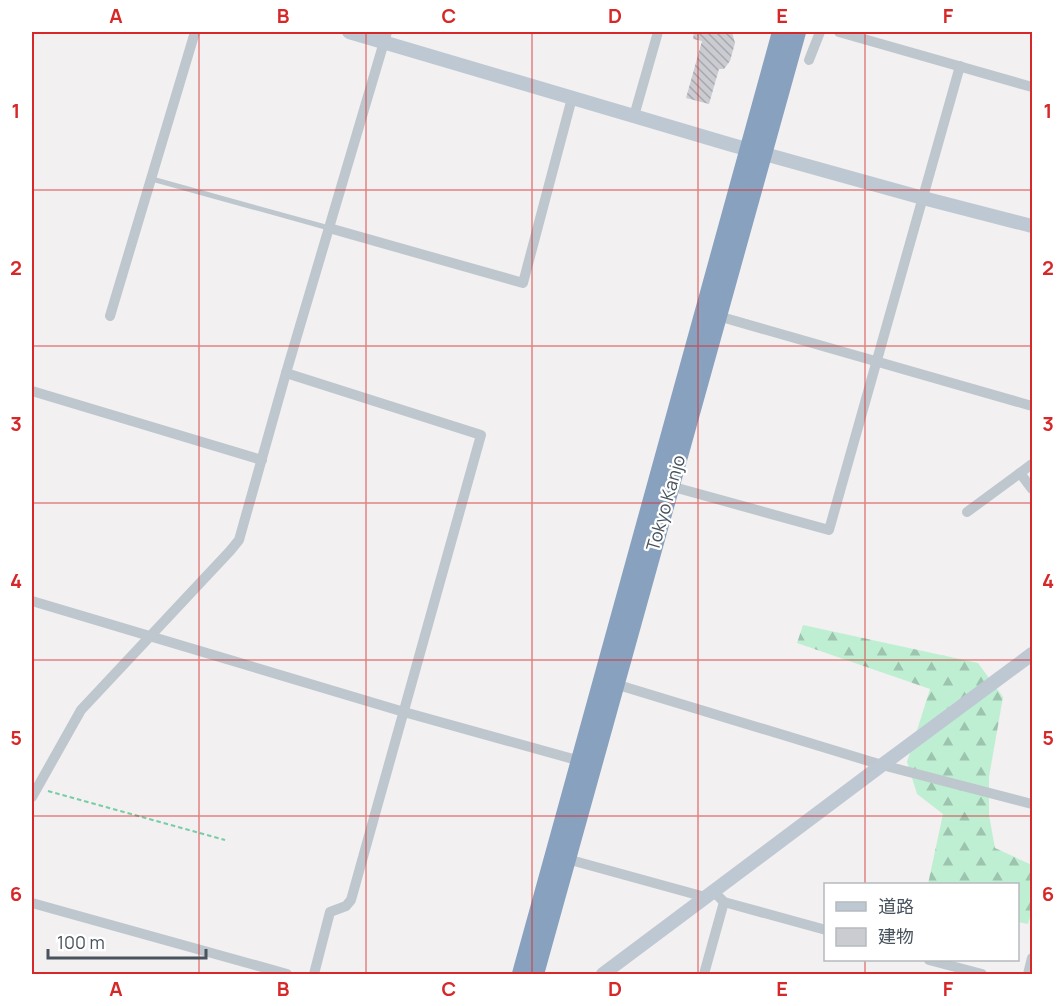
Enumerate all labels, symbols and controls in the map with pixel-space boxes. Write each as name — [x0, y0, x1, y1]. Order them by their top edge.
text: A — [109, 2, 123, 29]
text: B — [277, 2, 290, 29]
text: C — [442, 2, 456, 29]
text: D — [608, 2, 622, 29]
text: E — [776, 2, 788, 29]
text: F — [943, 2, 954, 29]
text: 1 — [12, 97, 20, 124]
text: 1 — [1044, 97, 1052, 124]
text: 2 — [10, 254, 22, 281]
text: 2 — [1042, 254, 1054, 281]
text: 3 — [10, 410, 22, 437]
text: 3 — [1042, 410, 1054, 437]
street label: Tokyo Kanjo — [640, 452, 690, 554]
text: 4 — [10, 567, 22, 594]
text: 4 — [1042, 567, 1054, 594]
text: 5 — [10, 724, 22, 751]
text: 5 — [1042, 724, 1054, 751]
text: 6 — [10, 880, 22, 907]
text: 6 — [1042, 880, 1054, 907]
legend — [824, 883, 1019, 961]
text: 道路 — [878, 894, 914, 918]
scale bar — [48, 922, 206, 960]
text: 建物 — [878, 924, 914, 948]
text: 100 m — [57, 930, 105, 954]
text: A — [109, 975, 123, 1002]
text: B — [277, 975, 290, 1002]
text: C — [442, 975, 456, 1002]
text: D — [608, 975, 622, 1002]
text: E — [776, 975, 788, 1002]
text: F — [943, 975, 954, 1002]

